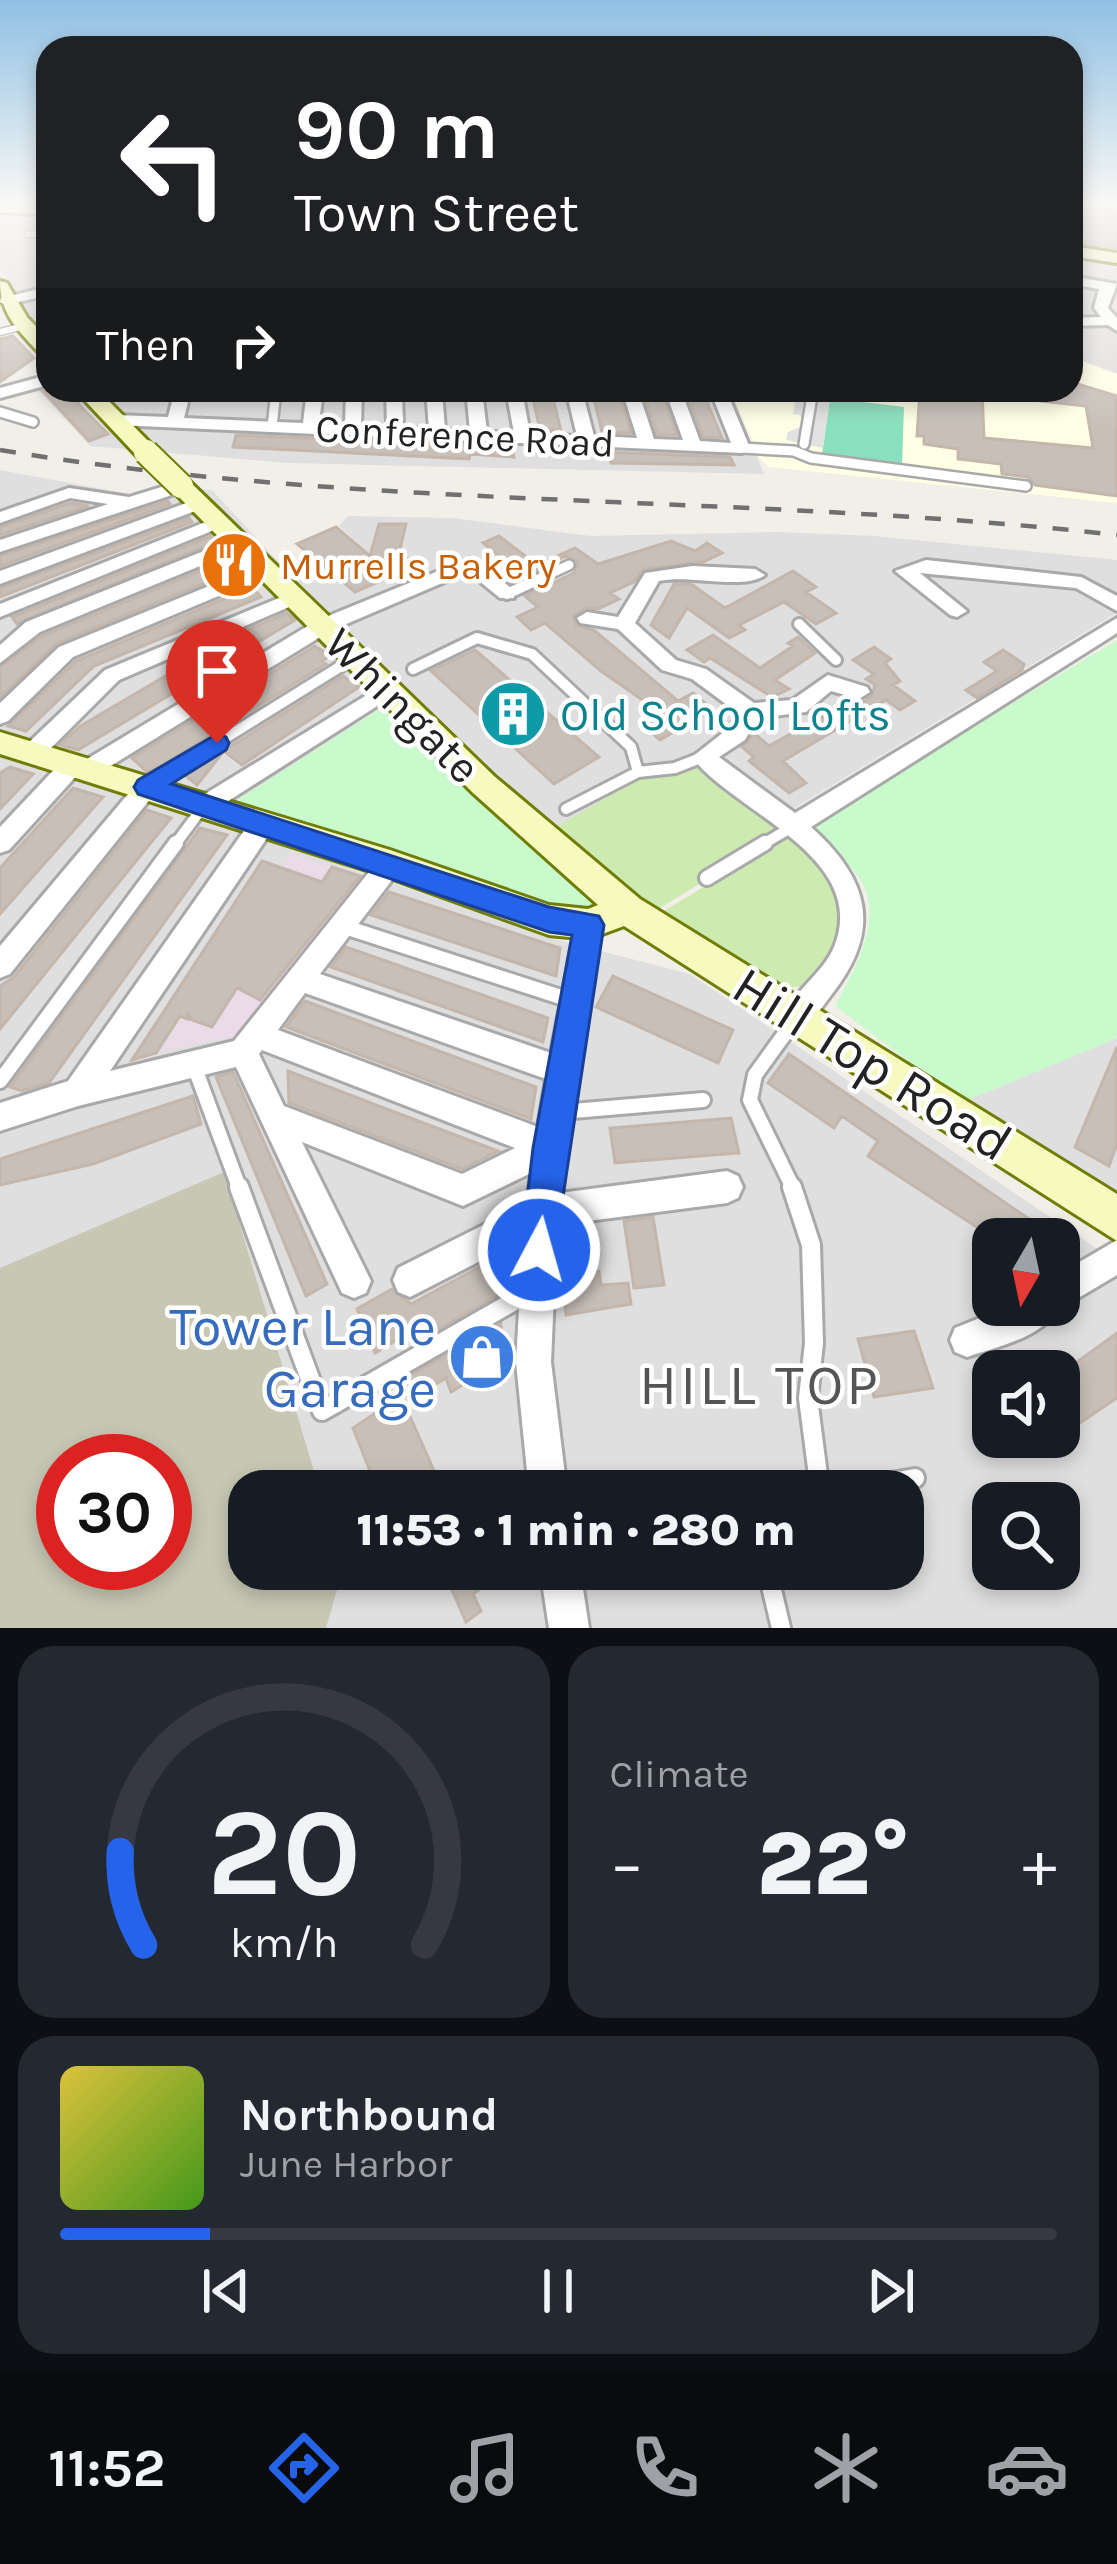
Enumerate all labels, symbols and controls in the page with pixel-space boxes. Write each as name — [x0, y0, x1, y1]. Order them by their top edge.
text: 90 m — [294, 81, 499, 179]
icon: left — [96, 84, 252, 240]
text: Town Street — [294, 181, 579, 245]
icon: right — [220, 312, 286, 378]
text: Then — [96, 319, 196, 371]
street label: Conference Road — [314, 405, 615, 467]
restaurant icon: Murrells Bakery — [199, 530, 269, 600]
place label: Murrells Bakery — [280, 543, 556, 589]
street label: Whingate — [313, 617, 491, 795]
pin — [166, 620, 268, 743]
icon: arrive — [184, 638, 250, 704]
building icon: Old School Lofts — [478, 679, 548, 749]
place label: Old School Lofts — [560, 689, 891, 741]
street label: Hill Top Road — [721, 953, 1024, 1175]
position arrow — [476, 1187, 602, 1313]
north arrow — [972, 1218, 1080, 1326]
map controls — [972, 1218, 1080, 1590]
place label: Tower Lane Garage — [169, 1295, 436, 1421]
shop icon: Tower Lane Garage — [447, 1322, 517, 1392]
button: sound — [972, 1350, 1080, 1458]
district label: HILL TOP — [639, 1352, 881, 1418]
speed limit sign: 30 — [36, 1434, 192, 1590]
button: search — [972, 1482, 1080, 1590]
text: 11:53 · 1 min · 280 m — [356, 1504, 796, 1556]
text: Climate — [610, 1751, 749, 1797]
text: 20 — [207, 1780, 361, 1925]
text: 22° — [757, 1811, 910, 1917]
text: − — [610, 1825, 644, 1903]
text: + — [1022, 1825, 1057, 1903]
text: km/h — [229, 1918, 338, 1968]
text: Northbound — [240, 2089, 498, 2141]
text: June Harbor — [240, 2141, 452, 2187]
icon: previous — [193, 2258, 259, 2324]
icon: pause — [525, 2258, 591, 2324]
icon: next — [858, 2258, 924, 2324]
icon: directions — [262, 2426, 346, 2510]
icon: music — [443, 2426, 527, 2510]
icon: phone — [623, 2426, 707, 2510]
icon: climate — [804, 2426, 888, 2510]
icon: car — [985, 2426, 1069, 2510]
text: 11:52 — [48, 2436, 165, 2500]

